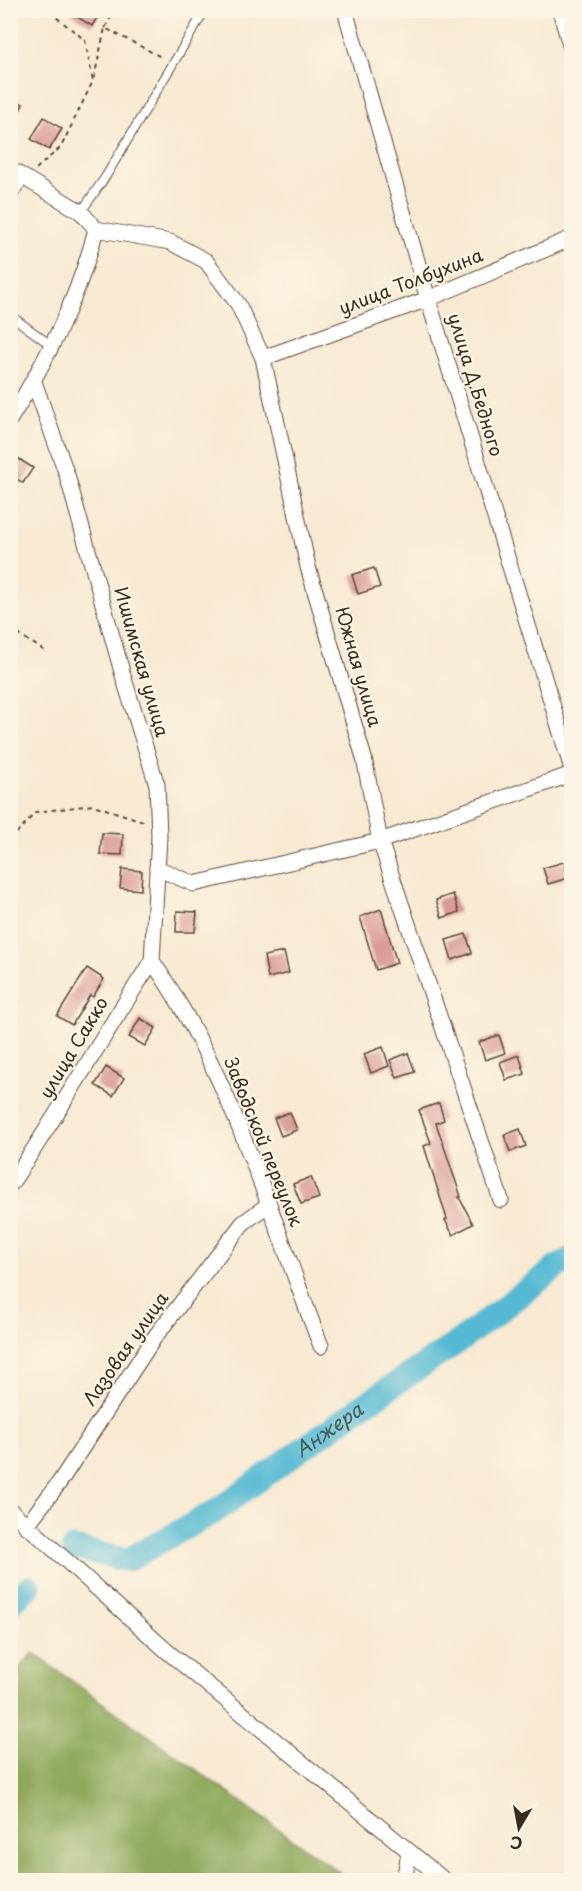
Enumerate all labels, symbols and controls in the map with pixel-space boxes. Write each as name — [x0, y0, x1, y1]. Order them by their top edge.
street label: улица Толбухина — [334, 240, 487, 321]
street label: улица Д.Бедного — [442, 310, 511, 459]
street label: Ишимская улица — [108, 583, 177, 740]
street label: Южная улица — [329, 603, 390, 730]
street label: улица Сакко — [32, 991, 114, 1103]
street label: Заводской переулок — [218, 1053, 311, 1230]
street label: Лазовая улица — [75, 1285, 174, 1411]
water label: Анжера — [288, 1394, 369, 1464]
north arrow — [489, 1798, 549, 1858]
text: С — [508, 1831, 524, 1857]

